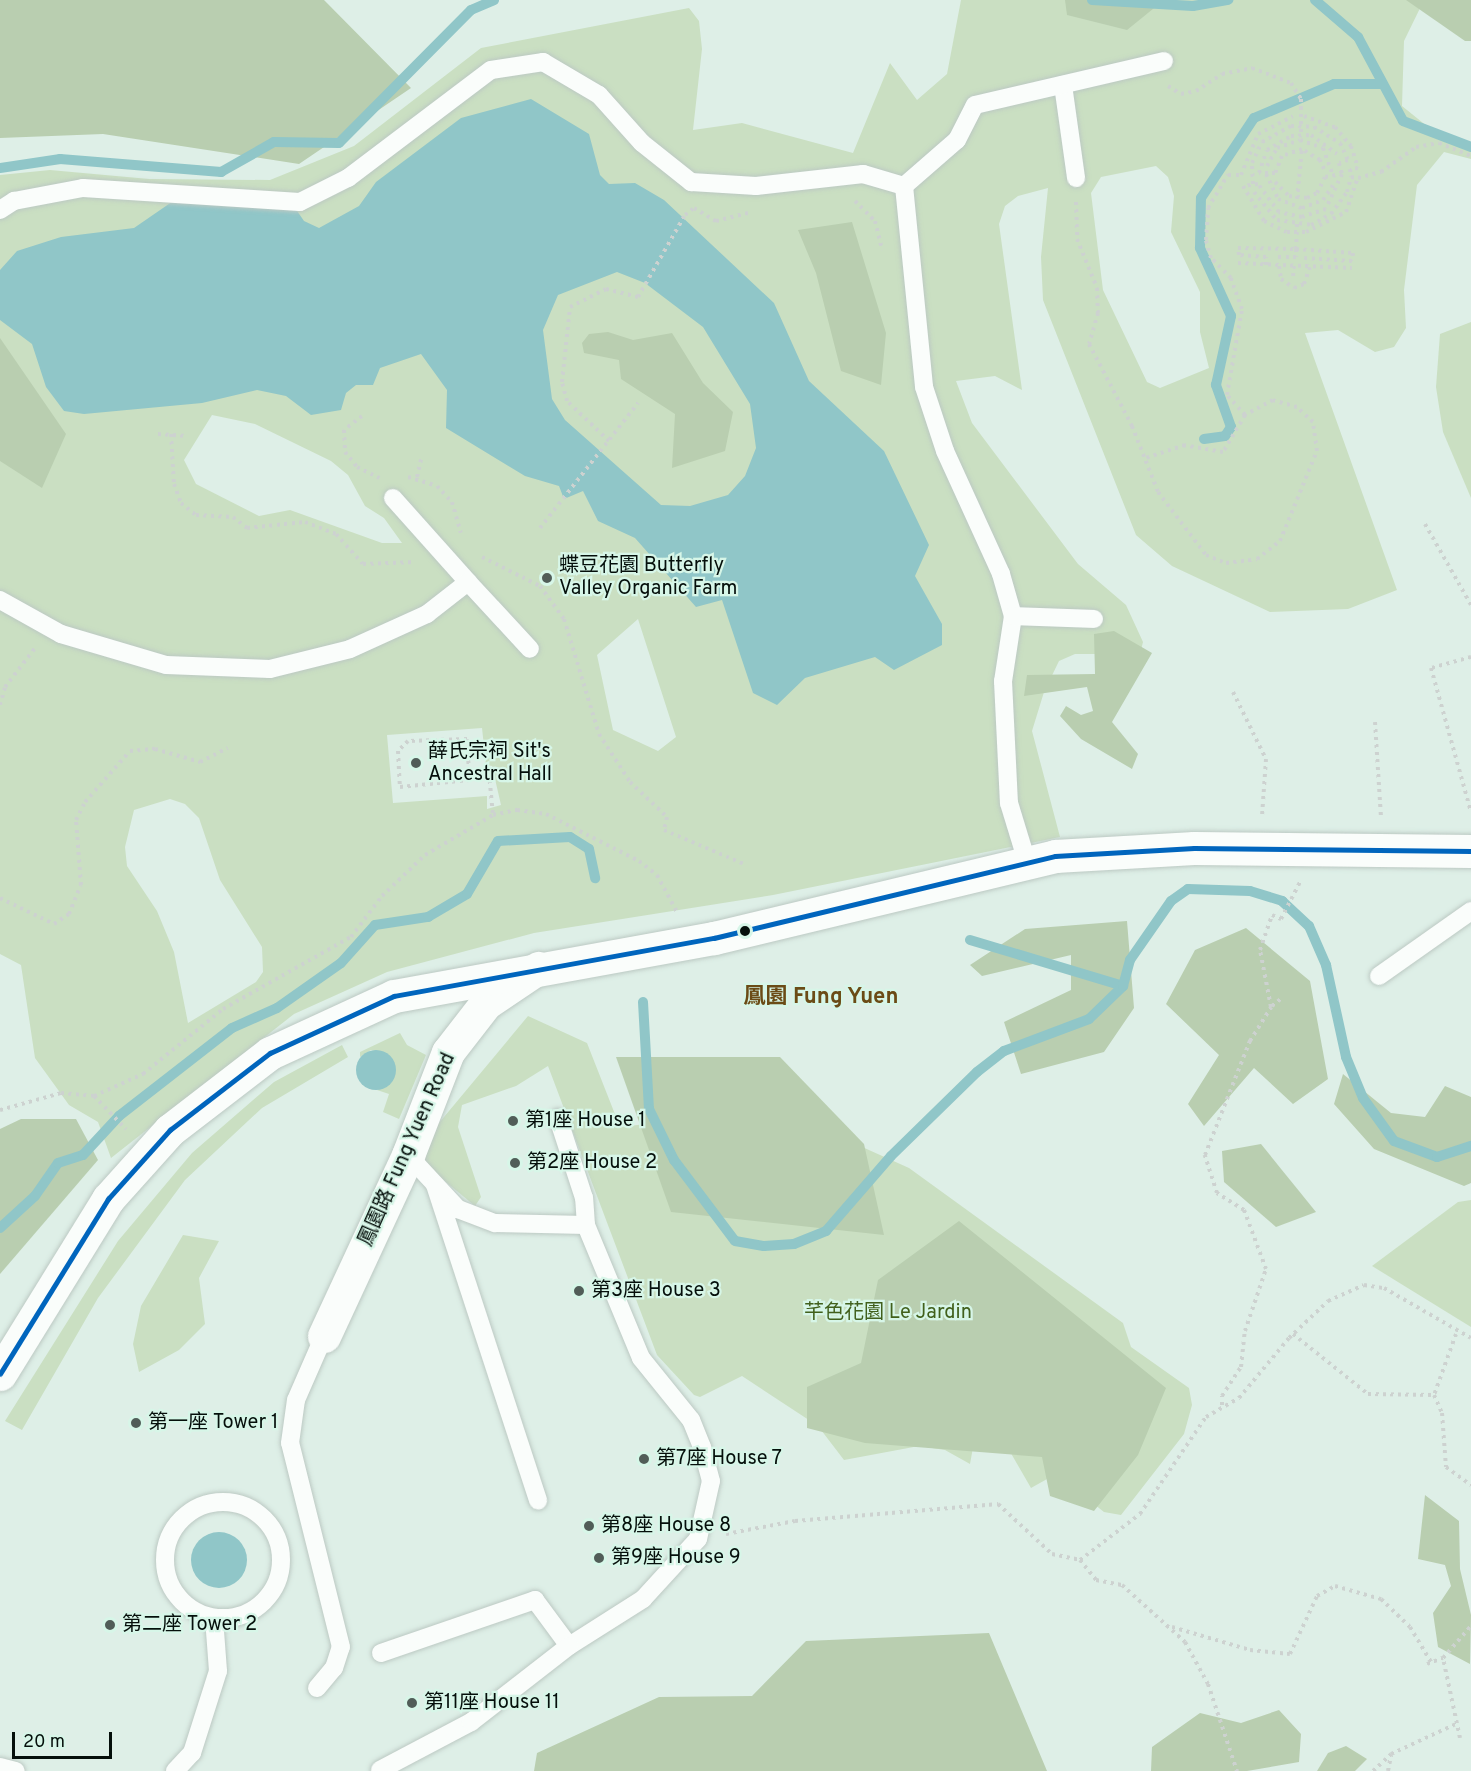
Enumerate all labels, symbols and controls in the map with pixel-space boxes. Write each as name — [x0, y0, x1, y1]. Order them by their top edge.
place label: 蝶豆花園 Butterfly Valley Organic Farm — [559, 554, 737, 601]
marker: 蝶豆花園 Butterfly Valley Organic Farm — [540, 571, 554, 585]
place label: 薛氏宗祠 Sit's Ancestral Hall — [428, 740, 552, 787]
marker: 薛氏宗祠 Sit's Ancestral Hall — [409, 756, 423, 770]
unlabelled marker — [739, 925, 751, 937]
district label: 鳳園 Fung Yuen — [743, 985, 899, 1011]
street label: 鳳園路 Fung Yuen Road — [354, 1049, 462, 1251]
place label: 第1座 House 1 — [525, 1109, 646, 1133]
marker: 第1座 House 1 — [506, 1114, 520, 1128]
place label: 第2座 House 2 — [527, 1151, 657, 1175]
marker: 第2座 House 2 — [508, 1156, 522, 1170]
place label: 第3座 House 3 — [591, 1279, 721, 1303]
marker: 第3座 House 3 — [572, 1284, 586, 1298]
park label: 芊色花園 Le Jardin — [804, 1301, 972, 1325]
place label: 第一座 Tower 1 — [148, 1411, 279, 1435]
marker: 第一座 Tower 1 — [129, 1416, 143, 1430]
place label: 第7座 House 7 — [656, 1447, 783, 1471]
marker: 第7座 House 7 — [637, 1452, 651, 1466]
place label: 第8座 House 8 — [601, 1514, 731, 1538]
marker: 第8座 House 8 — [582, 1519, 596, 1533]
place label: 第9座 House 9 — [611, 1546, 741, 1570]
marker: 第9座 House 9 — [592, 1551, 606, 1565]
place label: 第二座 Tower 2 — [122, 1613, 257, 1637]
marker: 第二座 Tower 2 — [103, 1618, 117, 1632]
place label: 第11座 House 11 — [424, 1691, 560, 1715]
marker: 第11座 House 11 — [405, 1696, 419, 1710]
scale bar — [15, 1720, 116, 1758]
text: 20 m — [23, 1731, 65, 1754]

